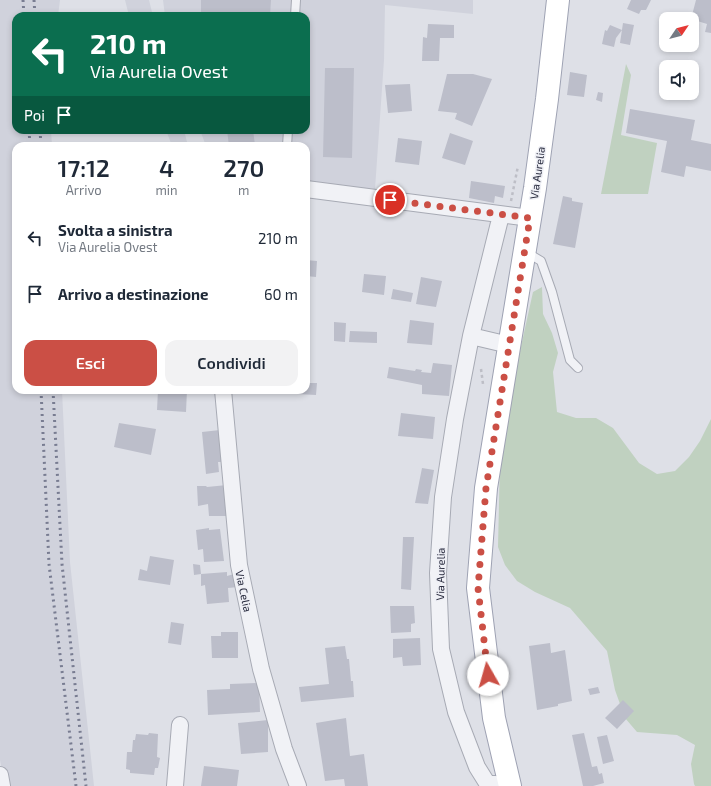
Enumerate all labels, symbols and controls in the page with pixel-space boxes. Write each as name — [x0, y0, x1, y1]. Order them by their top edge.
north arrow — [659, 12, 699, 52]
map controls — [659, 12, 699, 100]
text: 210 m — [90, 26, 167, 60]
icon: left — [24, 28, 76, 80]
text: Via Aurelia Ovest — [90, 60, 228, 82]
button: sound — [659, 60, 699, 100]
icon: arrive — [53, 104, 75, 126]
text: Poi — [24, 106, 45, 124]
street label: Via Aurelia — [527, 146, 547, 200]
text: 17:12 — [58, 153, 110, 182]
text: 4 — [159, 153, 174, 182]
text: 270 — [223, 153, 264, 182]
text: Arrivo — [66, 182, 102, 198]
text: min — [155, 182, 178, 198]
text: m — [238, 182, 249, 198]
pin — [373, 183, 407, 217]
icon: arrive — [379, 189, 401, 211]
text: Svolta a sinistra — [58, 221, 173, 239]
icon: left — [24, 227, 46, 249]
text: 210 m — [258, 229, 298, 247]
text: Via Aurelia Ovest — [58, 239, 158, 255]
icon: arrive — [24, 283, 46, 305]
text: Arrivo a destinazione — [58, 285, 209, 303]
text: 60 m — [264, 285, 298, 303]
button: Esci — [24, 340, 157, 386]
button: Condividi — [165, 340, 298, 386]
street label: Via Aurelia — [433, 547, 447, 601]
street label: Via Celia — [233, 569, 255, 613]
position arrow — [467, 654, 509, 696]

